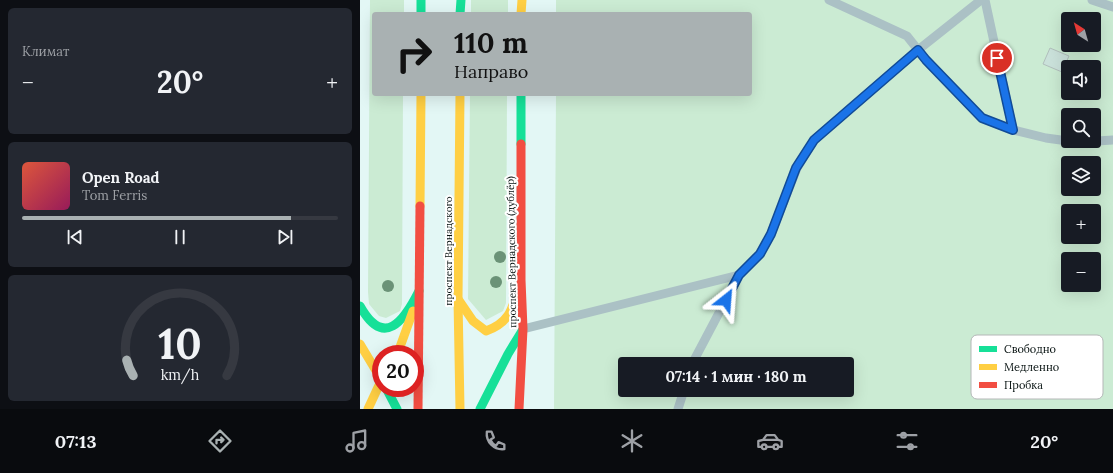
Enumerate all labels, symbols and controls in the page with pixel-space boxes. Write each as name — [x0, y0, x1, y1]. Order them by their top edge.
north arrow — [1061, 12, 1101, 52]
map controls — [1061, 12, 1101, 292]
text: 110 m — [454, 25, 528, 61]
icon: right — [388, 28, 440, 80]
pin — [980, 41, 1014, 75]
text: Климат — [22, 43, 69, 60]
icon: arrive — [986, 47, 1008, 69]
text: Направо — [454, 60, 528, 83]
button: sound — [1061, 60, 1101, 100]
text: 20° — [157, 63, 203, 101]
text: − — [22, 68, 34, 96]
text: + — [326, 68, 338, 96]
button: search — [1061, 108, 1101, 148]
button: layers — [1061, 156, 1101, 196]
text: Open Road — [82, 168, 160, 187]
street label: проспект Вернадского (дублёр) — [504, 176, 519, 328]
text: Tom Ferris — [82, 187, 147, 204]
street label: проспект Вернадского — [442, 196, 455, 306]
button: + — [1061, 204, 1101, 244]
icon: previous — [64, 226, 86, 248]
icon: pause — [169, 226, 191, 248]
icon: next — [274, 226, 296, 248]
button: − — [1061, 252, 1101, 292]
position arrow — [705, 279, 747, 321]
text: 10 — [158, 317, 202, 370]
legend — [971, 335, 1103, 399]
text: Свободно — [1004, 342, 1056, 356]
speed limit sign: 20 — [372, 345, 424, 397]
text: Медленно — [1004, 360, 1059, 374]
text: km/h — [161, 366, 200, 385]
text: 07:14 · 1 мин · 180 m — [665, 367, 807, 386]
text: Пробка — [1004, 378, 1043, 392]
icon: directions — [206, 427, 234, 455]
icon: music — [343, 427, 371, 455]
icon: phone — [481, 427, 509, 455]
icon: climate — [618, 427, 646, 455]
icon: car — [756, 427, 784, 455]
icon: filters — [893, 427, 921, 455]
text: 07:13 — [55, 430, 96, 453]
text: 20° — [1030, 430, 1058, 453]

